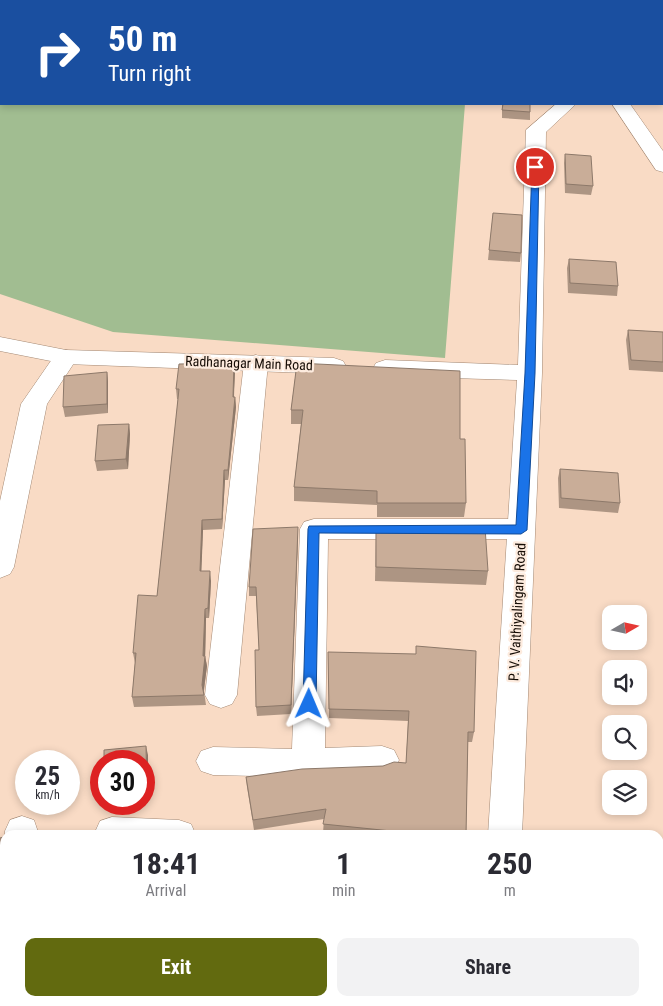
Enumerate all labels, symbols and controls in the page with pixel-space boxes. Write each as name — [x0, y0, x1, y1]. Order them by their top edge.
text: 50 m — [108, 19, 177, 60]
icon: right — [25, 20, 90, 85]
text: Turn right — [108, 61, 191, 86]
pin — [514, 146, 556, 188]
icon: arrive — [521, 153, 549, 181]
street label: Radhanagar Main Road — [185, 353, 313, 373]
street label: P. V. Vaithiyalingam Road — [505, 542, 529, 682]
north arrow — [602, 605, 648, 650]
map controls — [602, 605, 647, 815]
button: sound — [602, 660, 647, 705]
position arrow — [282, 677, 334, 729]
button: search — [602, 715, 647, 760]
speed limit sign: 30 — [90, 750, 155, 815]
text: 25 — [35, 762, 60, 791]
button: layers — [602, 770, 647, 815]
text: km/h — [35, 788, 60, 802]
text: 18:41 — [132, 846, 200, 881]
text: 1 — [336, 846, 351, 881]
text: 250 — [487, 846, 532, 881]
text: Arrival — [146, 881, 186, 900]
text: min — [332, 881, 355, 900]
text: m — [504, 881, 516, 900]
button: Exit — [25, 938, 327, 996]
button: Share — [337, 938, 639, 996]

